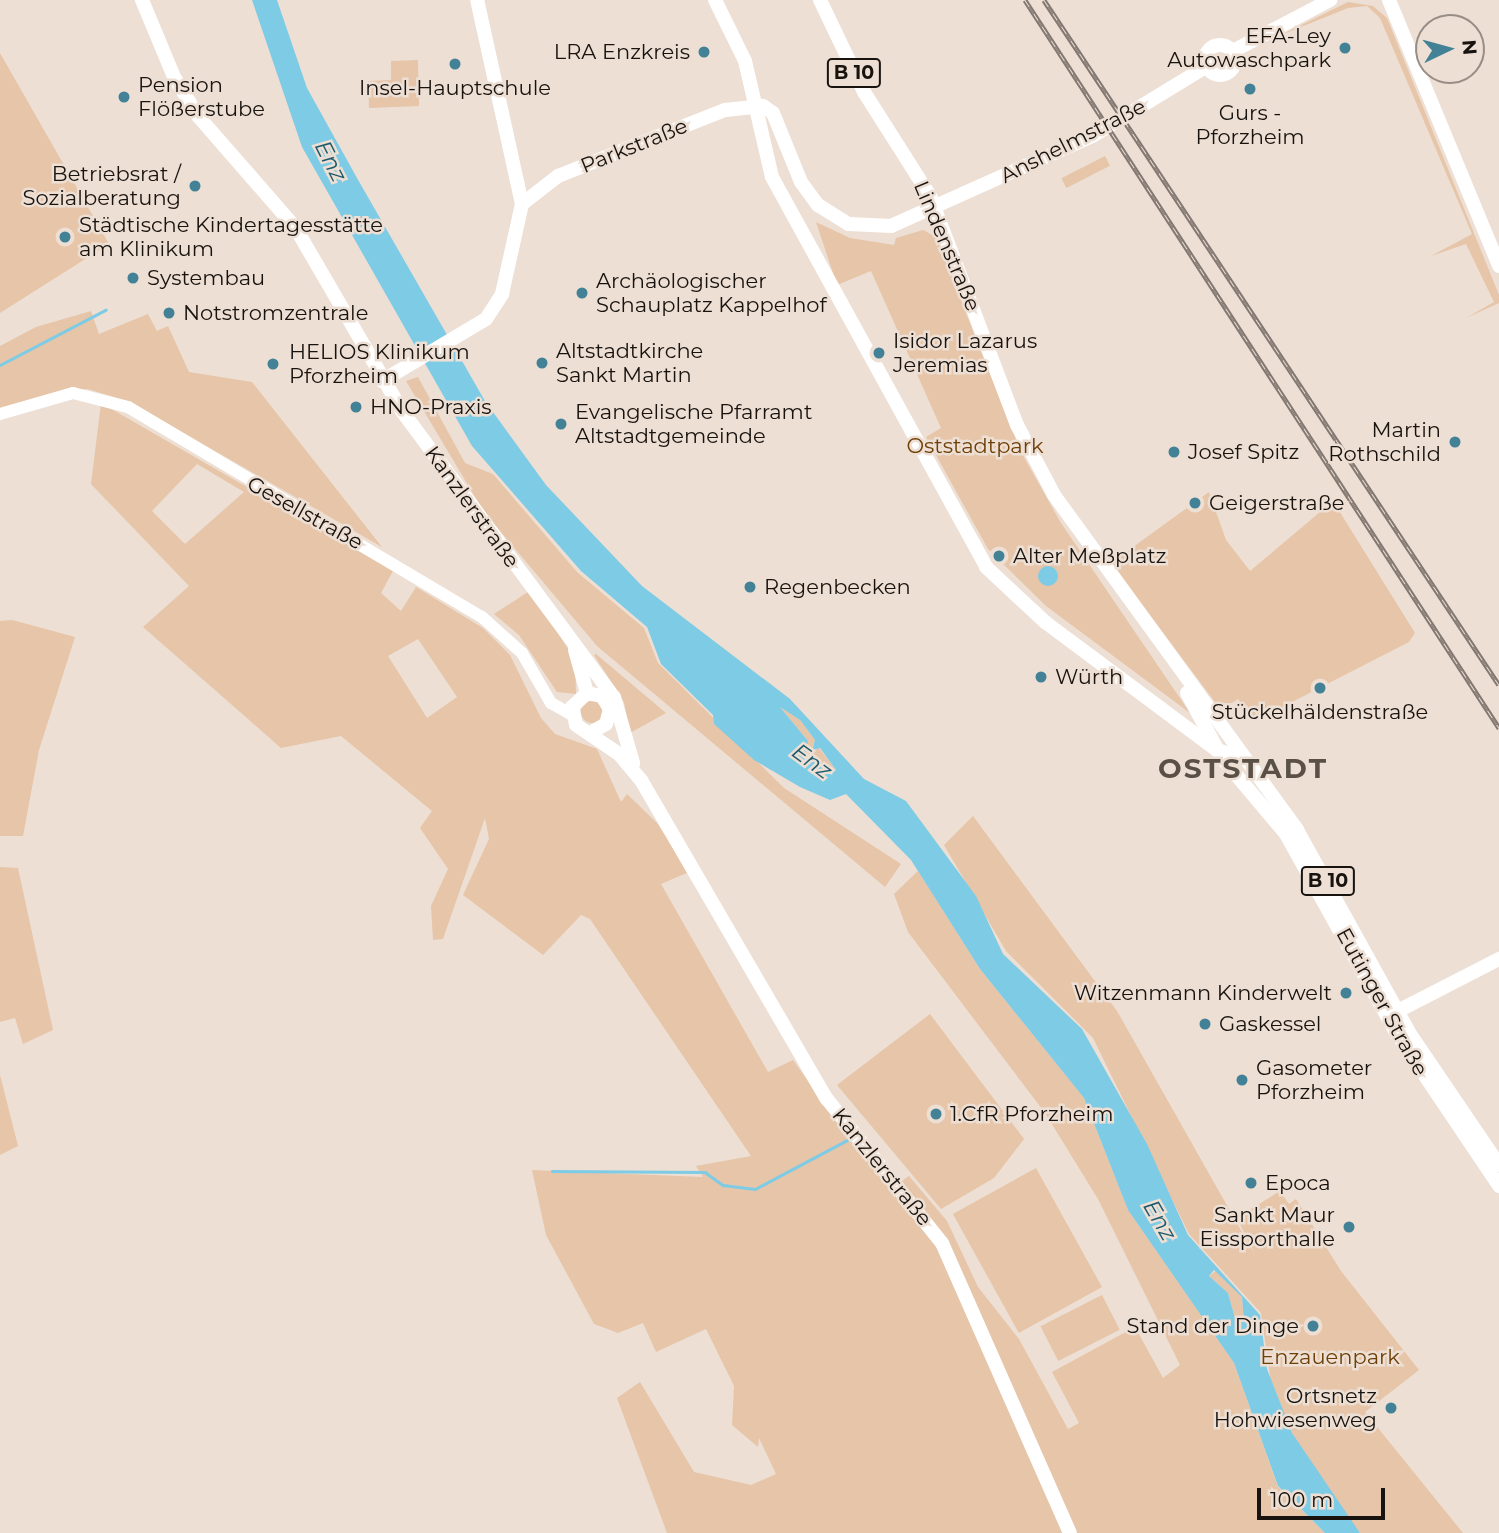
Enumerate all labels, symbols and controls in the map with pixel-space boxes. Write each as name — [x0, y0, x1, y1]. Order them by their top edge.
north arrow — [1415, 14, 1485, 84]
place label: EFA-Ley Autowaschpark — [1167, 23, 1331, 73]
place label: LRA Enzkreis — [554, 39, 690, 65]
text: N — [1457, 39, 1482, 56]
marker: EFA-Ley Autowaschpark — [1337, 40, 1353, 56]
marker: LRA Enzkreis — [696, 44, 712, 60]
marker: Insel-Hauptschule — [447, 56, 463, 72]
road number: B 10 — [826, 58, 882, 88]
place label: Pension Flößerstube — [138, 72, 265, 122]
place label: Insel-Hauptschule — [359, 75, 551, 101]
marker: Gurs - Pforzheim — [1242, 81, 1258, 97]
marker: Pension Flößerstube — [116, 89, 132, 105]
street label: Anshelmstraße — [996, 94, 1150, 188]
place label: Gurs - Pforzheim — [1195, 100, 1305, 150]
street label: Parkstraße — [577, 113, 691, 179]
water label: Enz — [309, 136, 353, 186]
place label: Betriebsrat / Sozialberatung — [23, 161, 181, 211]
street label: Lindenstraße — [908, 177, 986, 315]
marker: Betriebsrat / Sozialberatung — [187, 178, 203, 194]
place label: Städtische Kindertagesstätte am Klinikum — [79, 212, 383, 262]
marker: Städtische Kindertagesstätte am Klinikum — [57, 229, 73, 245]
place label: Systembau — [147, 265, 265, 291]
place label: Archäologischer Schauplatz Kappelhof — [596, 268, 827, 318]
marker: Systembau — [125, 270, 141, 286]
marker: Archäologischer Schauplatz Kappelhof — [574, 285, 590, 301]
place label: Notstromzentrale — [183, 300, 368, 326]
marker: Notstromzentrale — [161, 305, 177, 321]
place label: Isidor Lazarus Jeremias — [893, 328, 1037, 378]
place label: Altstadtkirche Sankt Martin — [556, 338, 703, 388]
place label: HELIOS Klinikum Pforzheim — [289, 339, 470, 389]
marker: Isidor Lazarus Jeremias — [871, 345, 887, 361]
marker: HELIOS Klinikum Pforzheim — [263, 354, 283, 374]
marker: Altstadtkirche Sankt Martin — [534, 355, 550, 371]
place label: HNO-Praxis — [370, 394, 492, 420]
marker: HNO-Praxis — [348, 399, 364, 415]
place label: Evangelische Pfarramt Altstadtgemeinde — [575, 399, 812, 449]
marker: Evangelische Pfarramt Altstadtgemeinde — [553, 416, 569, 432]
place label: Martin Rothschild — [1328, 417, 1441, 467]
park label: Oststadtpark — [906, 433, 1044, 459]
marker: Martin Rothschild — [1447, 434, 1463, 450]
place label: Josef Spitz — [1188, 439, 1299, 465]
street label: Kanzlerstraße — [419, 441, 525, 573]
marker: Josef Spitz — [1166, 444, 1182, 460]
street label: Gesellstraße — [243, 471, 367, 555]
place label: Geigerstraße — [1209, 490, 1344, 516]
marker: Geigerstraße — [1187, 495, 1203, 511]
place label: Alter Meßplatz — [1013, 543, 1167, 569]
marker: Alter Meßplatz — [991, 548, 1007, 564]
place label: Regenbecken — [764, 574, 911, 600]
marker: Regenbecken — [742, 579, 758, 595]
place label: Würth — [1055, 664, 1123, 690]
marker: Würth — [1033, 669, 1049, 685]
marker: Stückelhäldenstraße — [1312, 680, 1328, 696]
place label: Stückelhäldenstraße — [1212, 699, 1428, 725]
water label: Enz — [787, 737, 837, 785]
district label: OSTSTADT — [1159, 751, 1327, 785]
road number: B 10 — [1300, 866, 1356, 897]
street label: Eutinger Straße — [1331, 924, 1433, 1080]
place label: Witzenmann Kinderwelt — [1074, 980, 1332, 1006]
marker: Witzenmann Kinderwelt — [1338, 985, 1354, 1001]
place label: Gaskessel — [1219, 1011, 1321, 1037]
marker: Gaskessel — [1197, 1016, 1213, 1032]
place label: Gasometer Pforzheim — [1256, 1055, 1372, 1105]
marker: Gasometer Pforzheim — [1234, 1072, 1250, 1088]
place label: 1.CfR Pforzheim — [950, 1101, 1113, 1127]
street label: Kanzlerstraße — [827, 1103, 937, 1231]
marker: 1.CfR Pforzheim — [928, 1106, 944, 1122]
place label: Epoca — [1265, 1170, 1331, 1196]
marker: Epoca — [1243, 1175, 1259, 1191]
water label: Enz — [1137, 1195, 1183, 1245]
place label: Sankt Maur Eissporthalle — [1200, 1202, 1335, 1252]
marker: Sankt Maur Eissporthalle — [1341, 1219, 1357, 1235]
place label: Stand der Dinge — [1127, 1313, 1299, 1339]
marker: Stand der Dinge — [1305, 1318, 1321, 1334]
park label: Enzauenpark — [1260, 1344, 1400, 1370]
place label: Ortsnetz Hohwiesenweg — [1214, 1383, 1377, 1433]
marker: Ortsnetz Hohwiesenweg — [1383, 1400, 1399, 1416]
scale bar — [1261, 1474, 1389, 1518]
text: 100 m — [1270, 1487, 1333, 1512]

